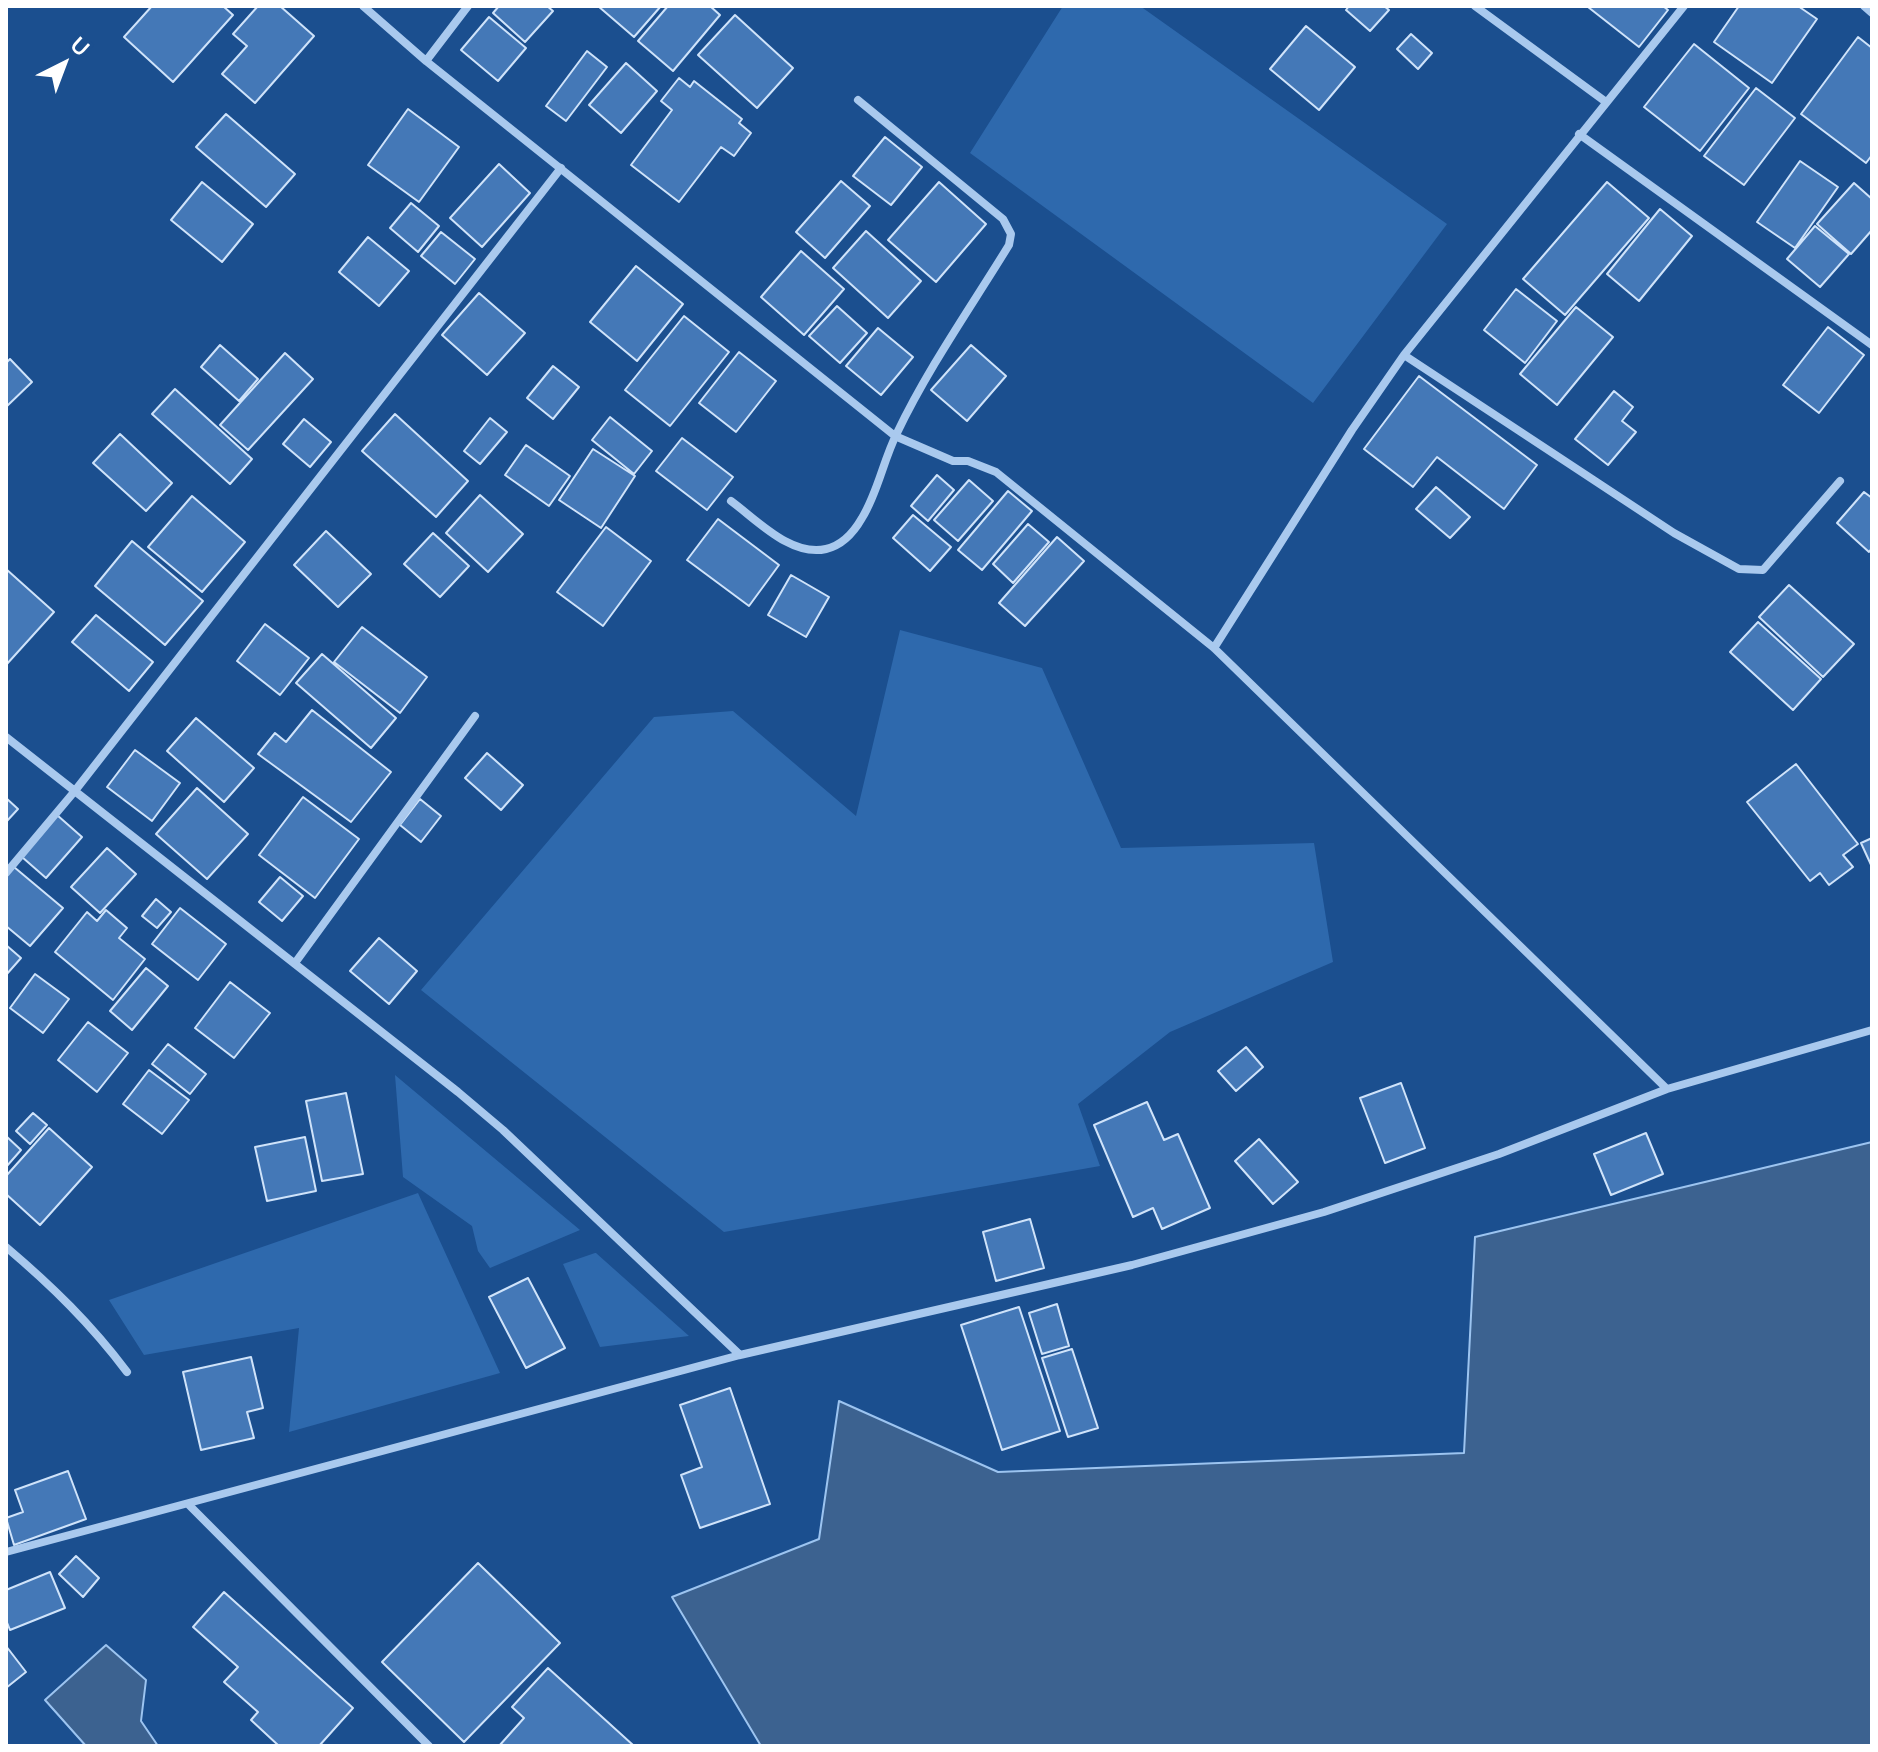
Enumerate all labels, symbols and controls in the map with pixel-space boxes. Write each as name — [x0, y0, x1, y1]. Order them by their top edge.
north arrow — [24, 24, 104, 104]
text: U — [65, 30, 95, 62]

